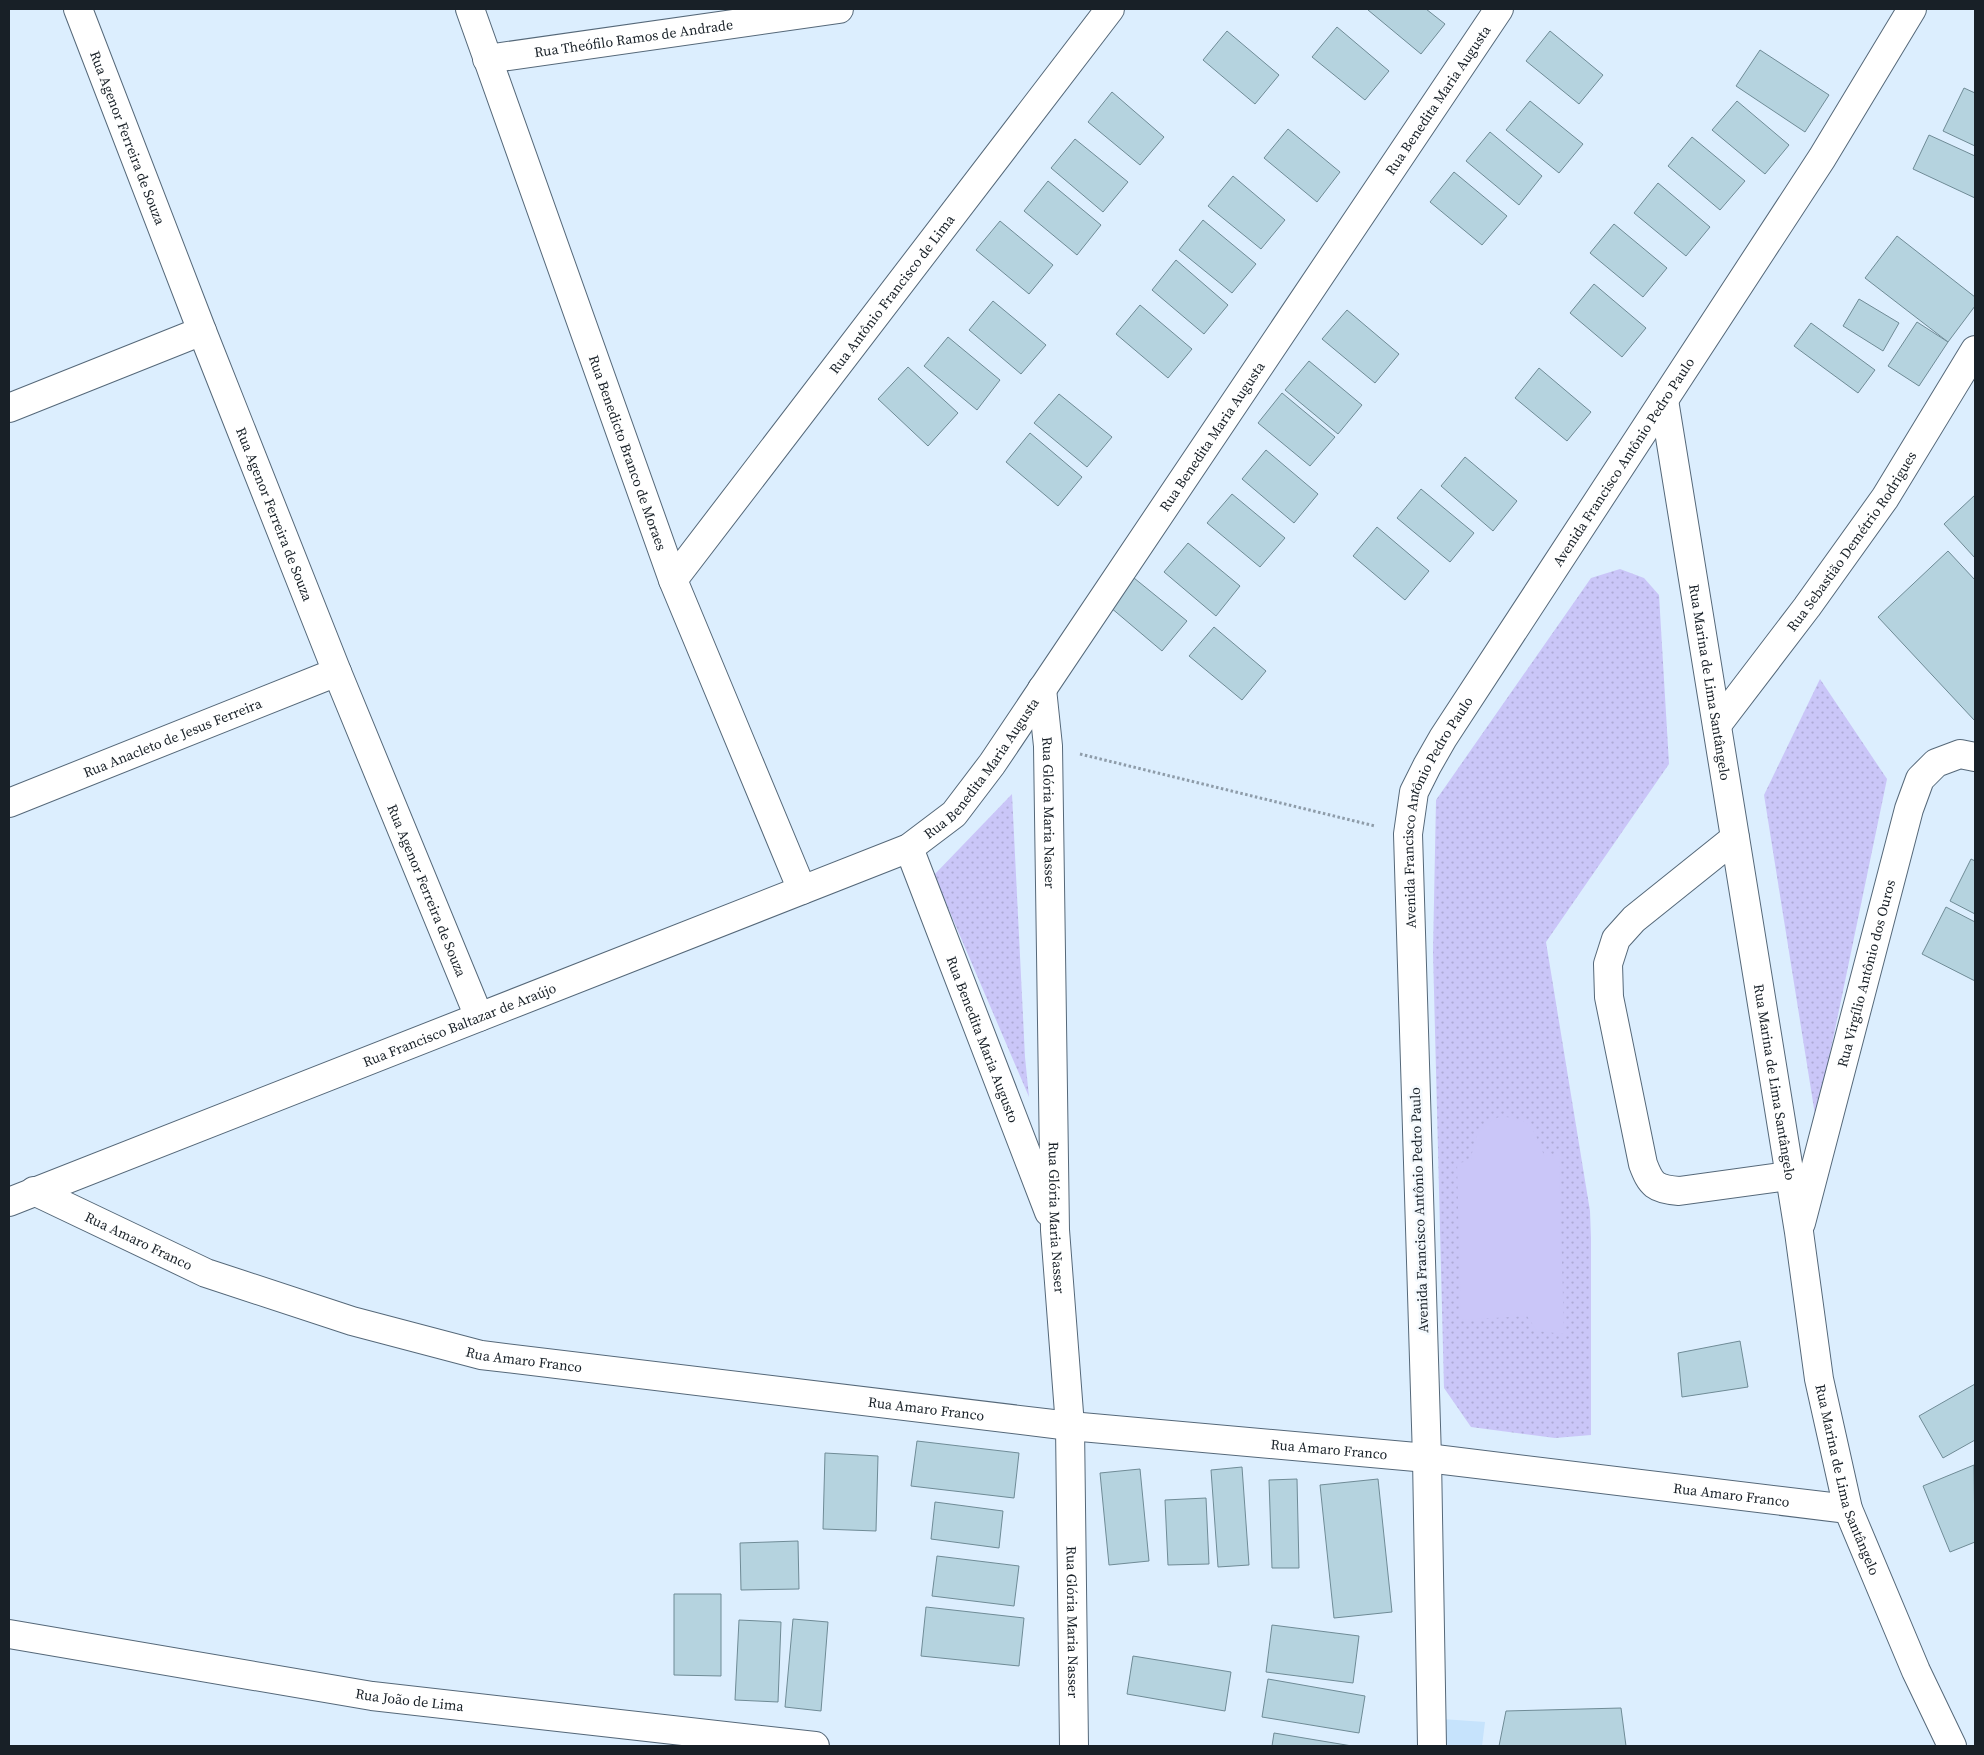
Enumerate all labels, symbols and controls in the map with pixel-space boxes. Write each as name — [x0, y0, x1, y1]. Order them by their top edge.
street label: Rua Theófilo Ramos de Andrade — [533, 14, 734, 62]
street label: Rua Benedita Maria Augusta — [1380, 21, 1496, 179]
street label: Rua Agenor Ferreira de Souza — [85, 48, 171, 229]
street label: Rua Antônio Francisco de Lima — [824, 210, 960, 378]
street label: Rua Benedicto Branco de Moraes — [584, 352, 672, 553]
street label: Avenida Francisco Antônio Pedro Paulo — [1548, 353, 1699, 570]
street label: Rua Benedita Maria Augusta — [1155, 357, 1270, 515]
street label: Rua Agenor Ferreira de Souza — [231, 424, 318, 605]
street label: Rua Sebastião Demétrio Rodrigues — [1782, 447, 1921, 636]
street label: Rua Marina de Lima Santângelo — [1684, 583, 1736, 782]
street label: Avenida Francisco Antônio Pedro Paulo — [1398, 692, 1478, 929]
street label: Rua Anacleto de Jesus Ferreira — [80, 693, 266, 782]
street label: Rua Benedita Maria Augusta — [919, 693, 1044, 844]
street label: Rua Glória Maria Nasser — [1037, 736, 1060, 889]
street label: Rua Agenor Ferreira de Souza — [382, 801, 472, 981]
street label: Rua Virgílio Antônio dos Ouros — [1832, 877, 1900, 1069]
street label: Rua Benedita Maria Augusto — [941, 953, 1024, 1126]
street label: Rua Francisco Baltazar de Araújo — [360, 978, 559, 1072]
street label: Rua Marina de Lima Santângelo — [1749, 982, 1801, 1182]
street label: Avenida Francisco Antônio Pedro Paulo — [1405, 1086, 1433, 1333]
street label: Rua Glória Maria Nasser — [1044, 1142, 1070, 1294]
street label: Rua Amaro Franco — [82, 1207, 196, 1275]
street label: Rua Amaro Franco — [464, 1341, 584, 1377]
street label: Rua Marina de Lima Santângelo — [1810, 1382, 1885, 1579]
street label: Rua Amaro Franco — [867, 1392, 986, 1426]
street label: Rua Amaro Franco — [1270, 1434, 1389, 1464]
street label: Rua Amaro Franco — [1672, 1478, 1791, 1512]
street label: Rua Glória Maria Nasser — [1062, 1546, 1083, 1698]
street label: Rua João de Lima — [354, 1683, 466, 1716]

